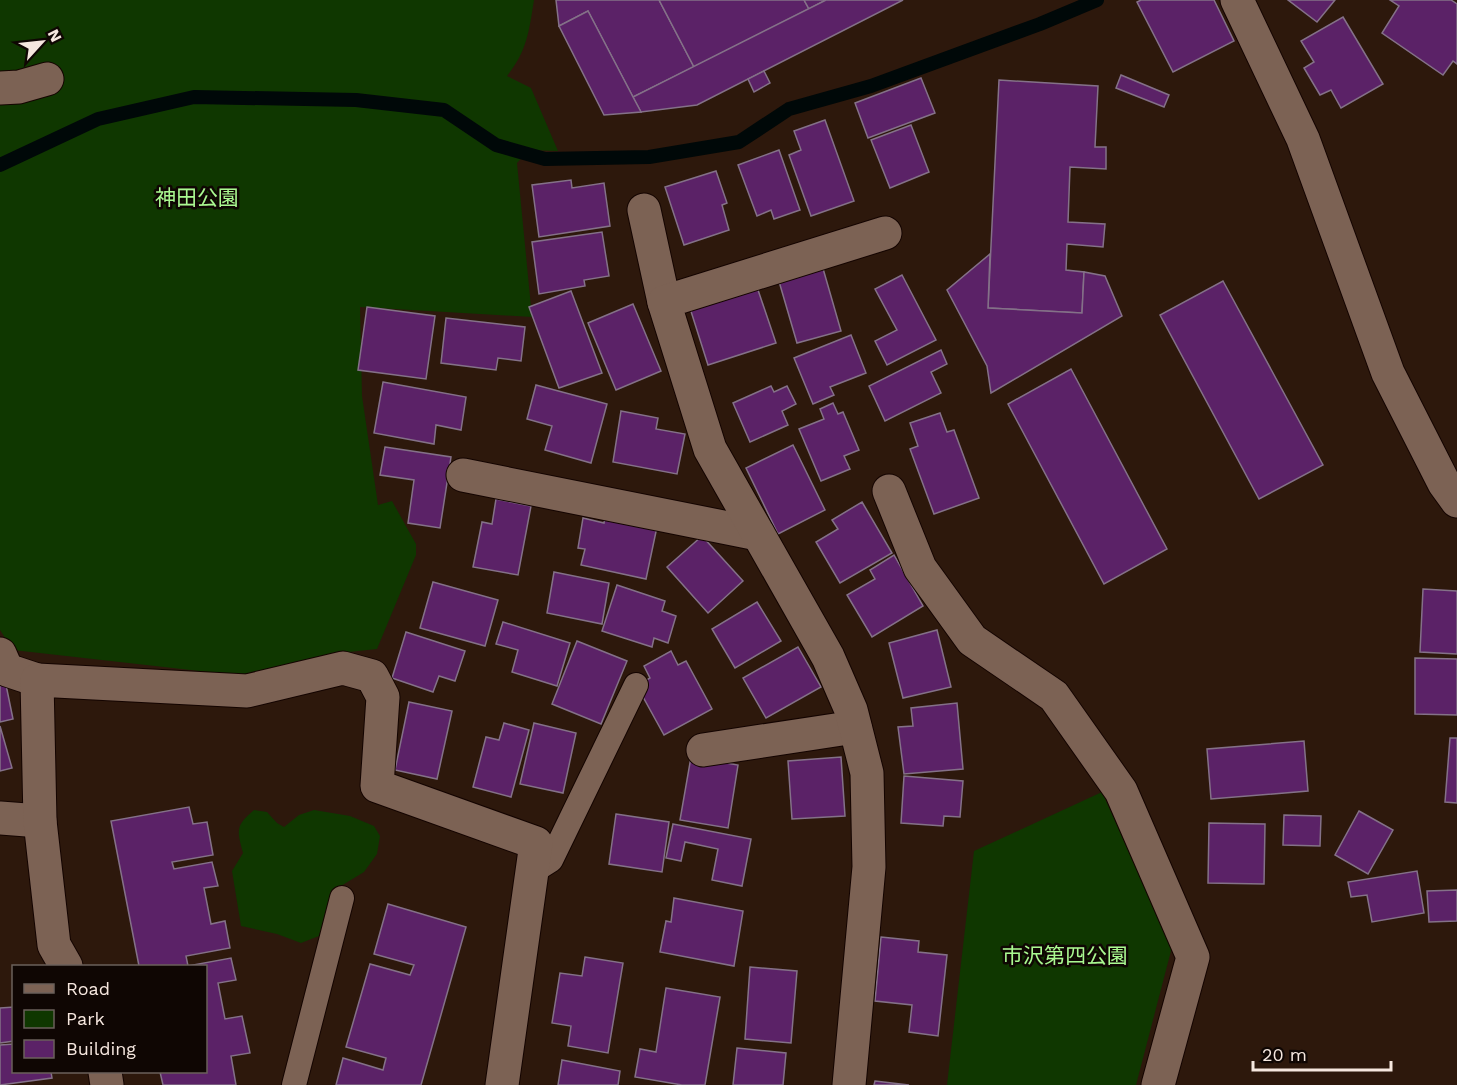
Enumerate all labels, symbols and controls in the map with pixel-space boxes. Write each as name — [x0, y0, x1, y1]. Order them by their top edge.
north arrow — [12, 12, 72, 72]
text: N — [44, 26, 66, 45]
park label: 神田公園 — [155, 185, 239, 210]
park label: 市沢第四公園 — [1002, 943, 1128, 968]
legend — [12, 965, 207, 1073]
text: Road — [66, 978, 110, 999]
text: Park — [66, 1008, 105, 1029]
scale bar — [1253, 1034, 1391, 1072]
text: Building — [66, 1038, 136, 1059]
text: 20 m — [1262, 1044, 1307, 1065]

